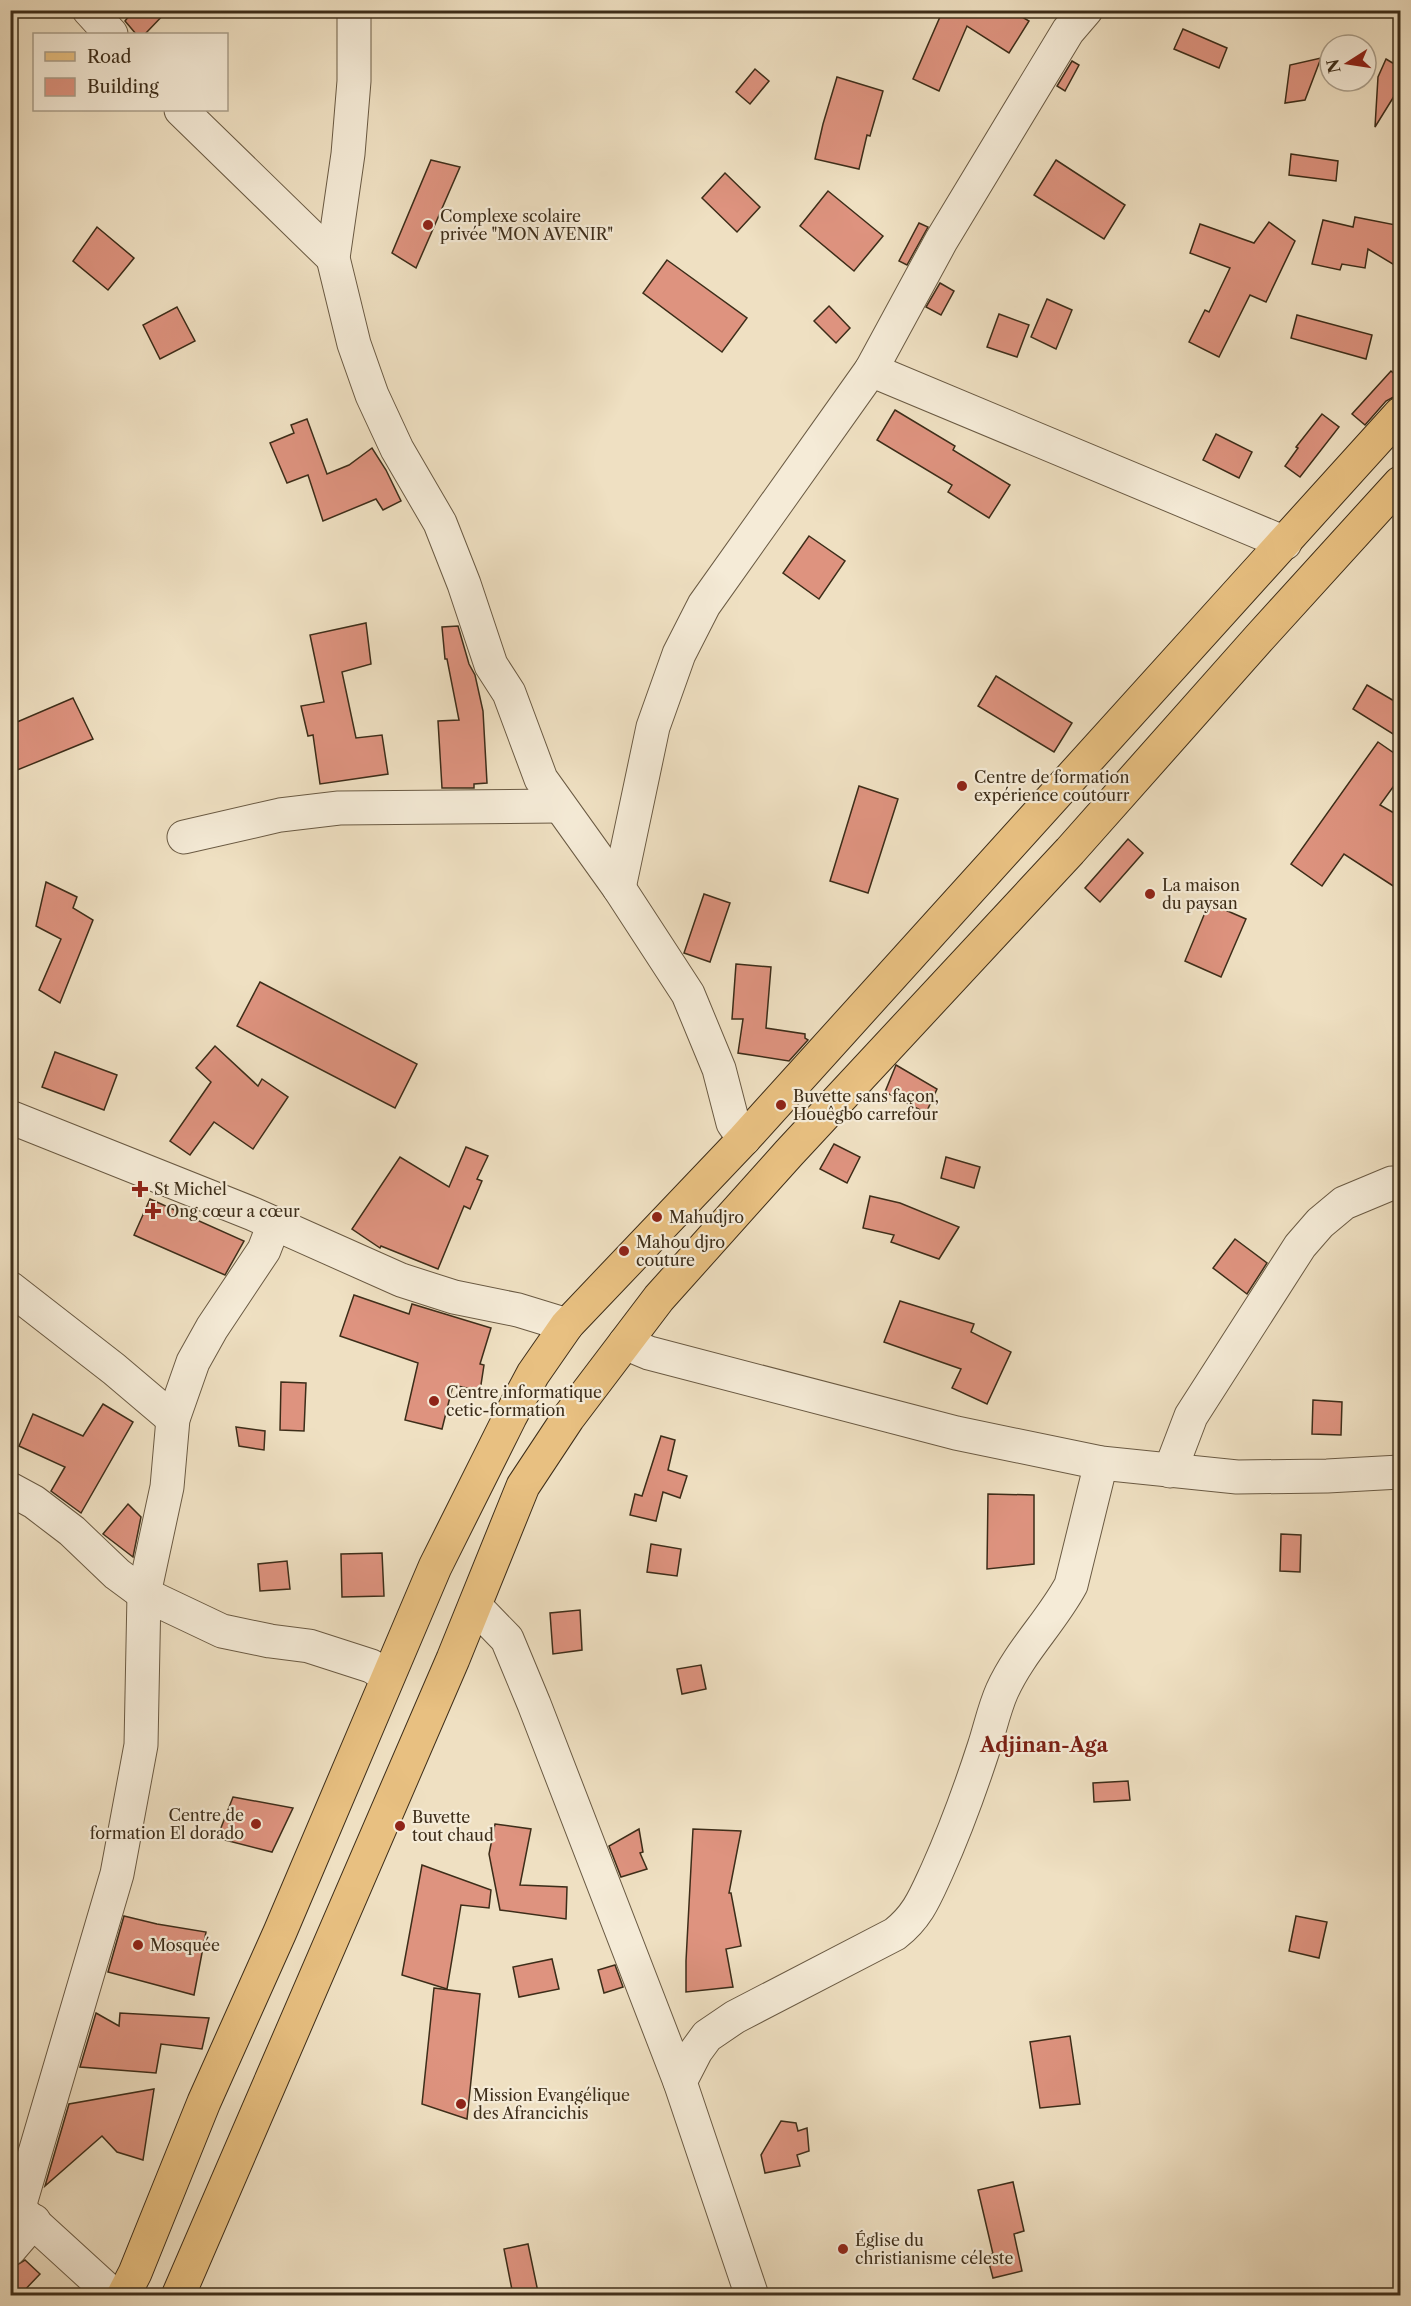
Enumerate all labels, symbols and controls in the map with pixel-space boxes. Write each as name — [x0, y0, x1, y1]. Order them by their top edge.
legend — [33, 33, 228, 111]
north arrow — [1318, 33, 1378, 93]
text: Road — [87, 46, 132, 68]
text: N — [1322, 57, 1345, 75]
text: Building — [87, 76, 159, 98]
place label: Complexe scolaire privée "MON AVENIR" — [440, 206, 613, 244]
marker: Complexe scolaire privée "MON AVENIR" — [421, 218, 435, 232]
place label: Centre de formation expérience coutourr — [974, 767, 1130, 805]
marker: Centre de formation expérience coutourr — [955, 779, 969, 793]
place label: La maison du paysan — [1162, 875, 1240, 913]
marker: La maison du paysan — [1143, 887, 1157, 901]
place label: Buvette sans façon, Houêgbo carrefour — [793, 1086, 939, 1124]
marker: Buvette sans façon, Houêgbo carrefour — [774, 1098, 788, 1112]
place label: St Michel — [154, 1179, 227, 1199]
marker: St Michel — [131, 1180, 149, 1198]
place label: Ong cœur a cœur — [166, 1201, 300, 1221]
marker: Ong cœur a cœur — [144, 1202, 162, 1220]
place label: Mahudjro — [669, 1207, 744, 1227]
marker: Mahudjro — [650, 1210, 664, 1224]
place label: Mahou djro couture — [636, 1232, 725, 1270]
marker: Mahou djro couture — [617, 1244, 631, 1258]
place label: Centre informatique cetic-formation — [446, 1382, 602, 1420]
marker: Centre informatique cetic-formation — [427, 1394, 441, 1408]
district label: Adjinan-Aga — [979, 1733, 1108, 1757]
place label: Centre de formation El dorado — [90, 1805, 244, 1843]
place label: Buvette tout chaud — [412, 1807, 494, 1845]
marker: Centre de formation El dorado — [249, 1817, 263, 1831]
marker: Buvette tout chaud — [393, 1819, 407, 1833]
place label: Mosquée — [150, 1935, 220, 1955]
marker: Mosquée — [131, 1938, 145, 1952]
place label: Mission Evangélique des Afrancichis — [473, 2085, 630, 2123]
marker: Mission Evangélique des Afrancichis — [454, 2097, 468, 2111]
place label: Église du christianisme céleste — [855, 2230, 1013, 2268]
marker: Église du christianisme céleste — [836, 2242, 850, 2256]

